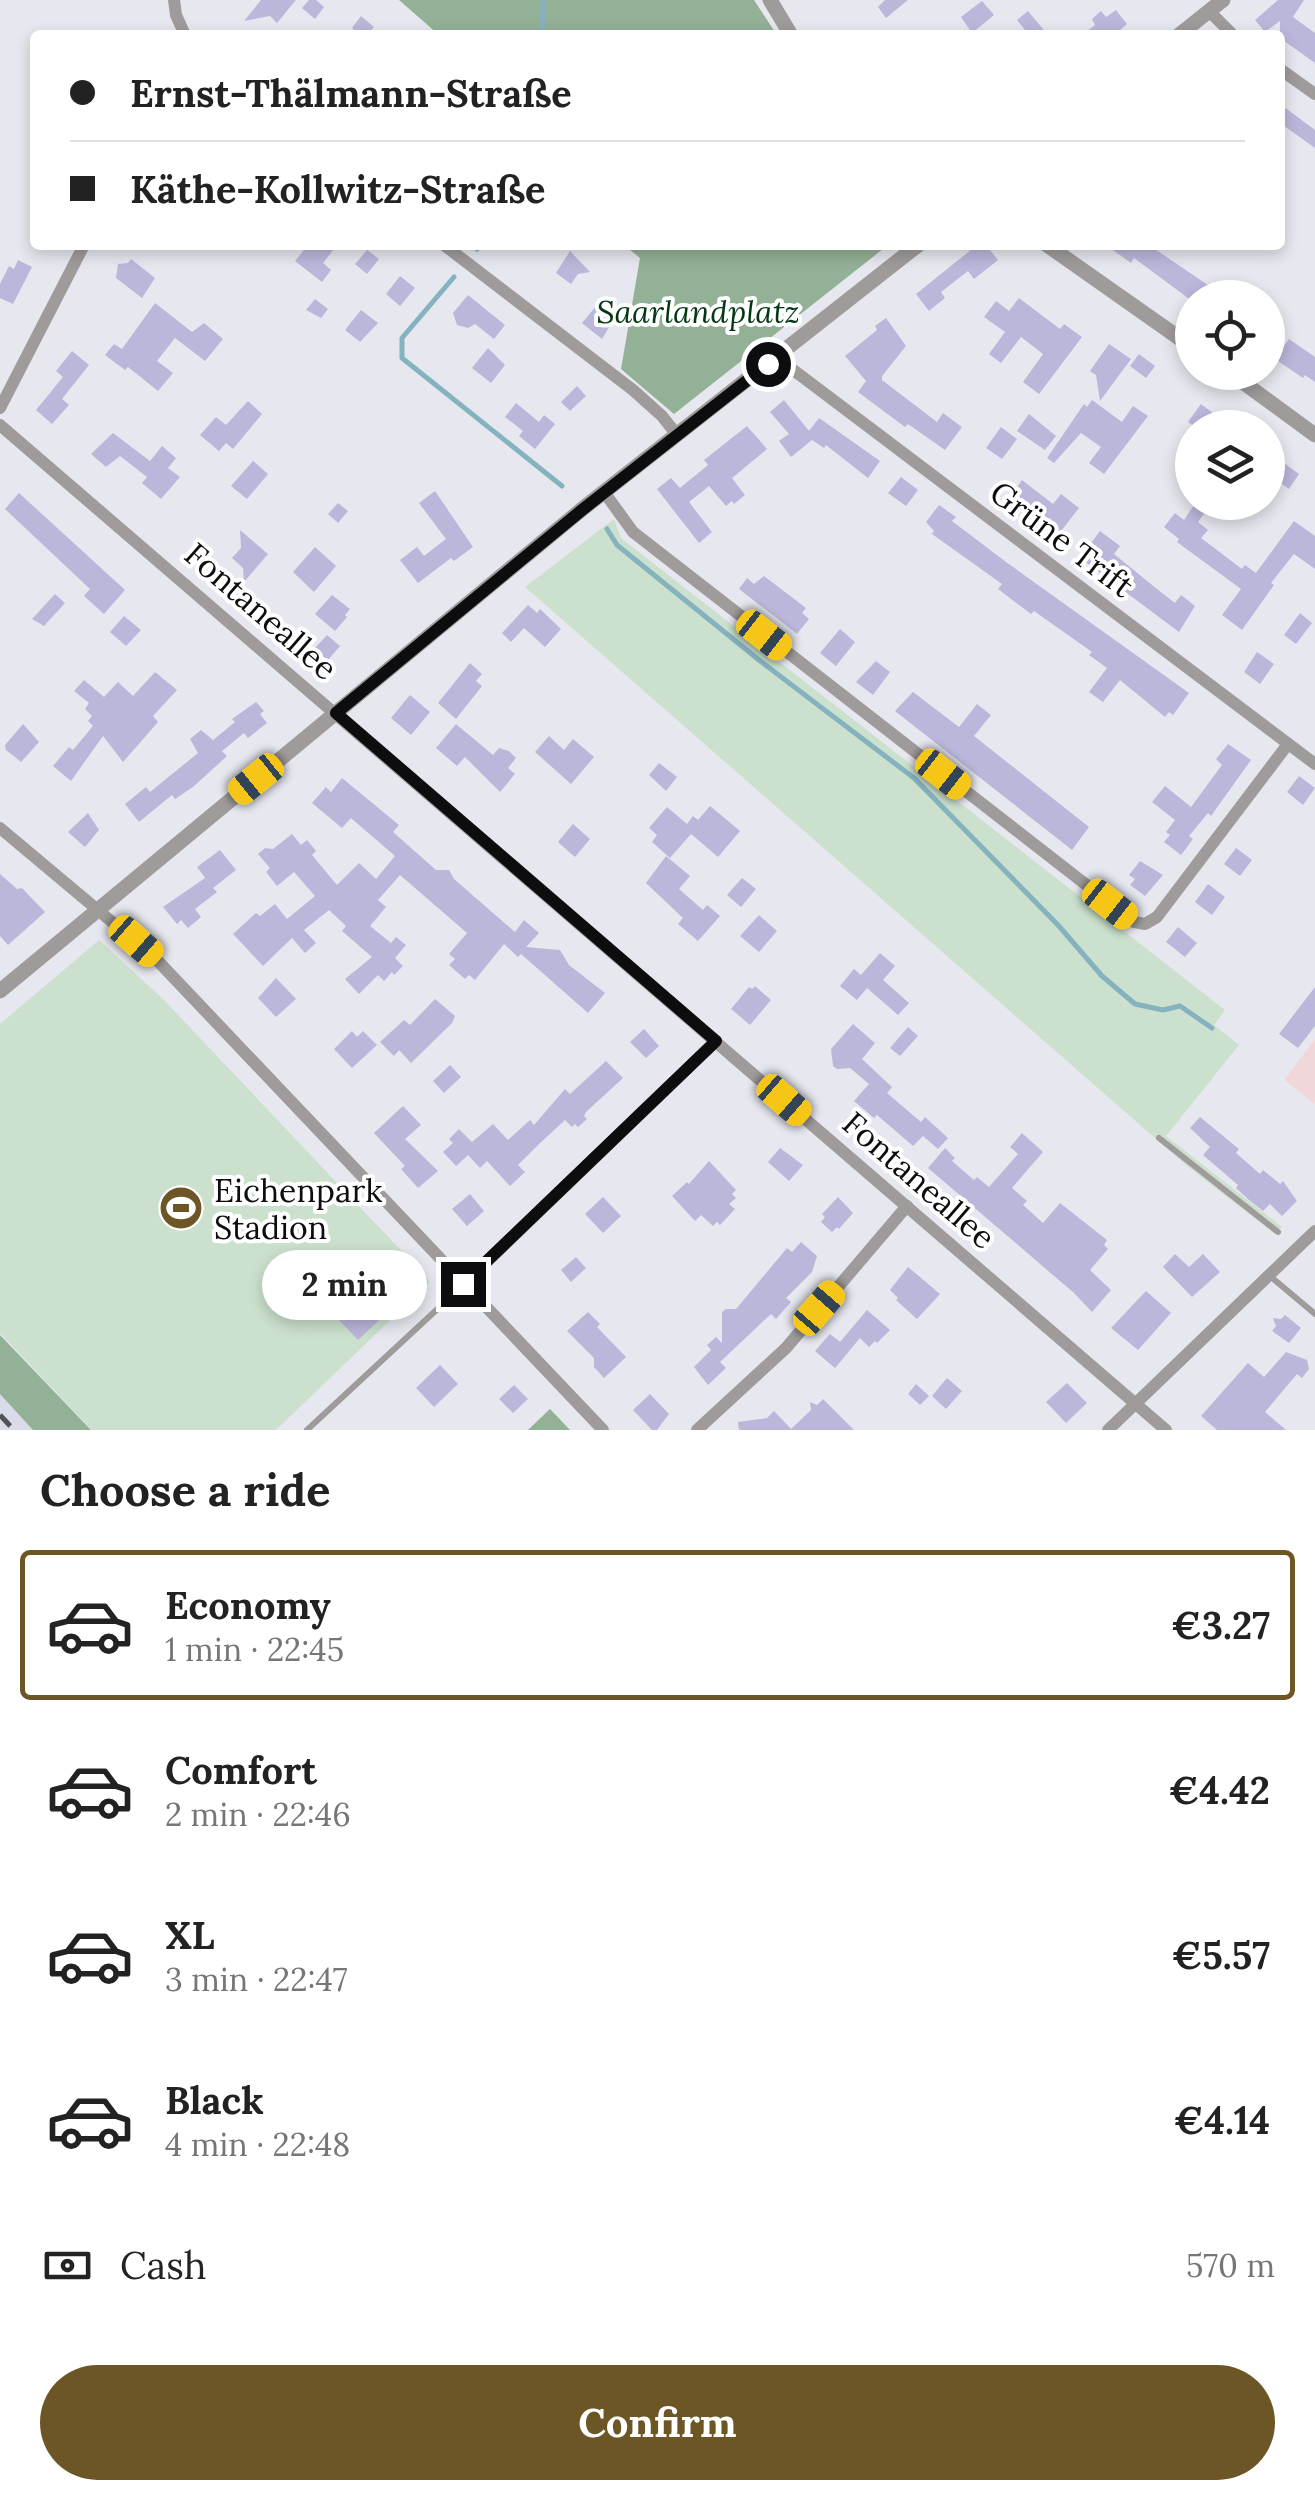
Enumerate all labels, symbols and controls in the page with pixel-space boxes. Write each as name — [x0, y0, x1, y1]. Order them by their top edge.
text: Ernst-Thälmann-Straße — [130, 69, 572, 117]
text: Käthe-Kollwitz-Straße — [130, 165, 546, 213]
map controls — [1175, 280, 1285, 520]
button: locate — [1175, 280, 1285, 390]
park label: Saarlandplatz — [596, 291, 800, 332]
route start — [746, 342, 791, 387]
button: layers — [1175, 410, 1285, 520]
street label: Grüne Trift — [982, 472, 1142, 607]
street label: Fontaneallee — [176, 534, 346, 688]
car — [731, 605, 797, 665]
car — [910, 744, 976, 804]
car — [223, 748, 289, 810]
car — [1077, 874, 1143, 934]
car — [104, 910, 168, 972]
car — [752, 1069, 816, 1131]
street label: Fontaneallee — [834, 1103, 1004, 1257]
place label: Eichenpark Stadion — [214, 1170, 382, 1248]
sports icon: Eichenpark Stadion — [158, 1185, 204, 1231]
callout: 2 min — [263, 1249, 428, 1319]
route end — [441, 1262, 486, 1307]
text: 2 min — [302, 1264, 387, 1305]
car — [788, 1276, 850, 1340]
text: Choose a ride — [40, 1461, 330, 1518]
icon: car — [45, 1580, 135, 1670]
text: Economy — [165, 1581, 331, 1629]
text: €3.27 — [1171, 1601, 1270, 1649]
text: 1 min · 22:45 — [165, 1629, 344, 1670]
icon: car — [45, 1745, 135, 1835]
text: Comfort — [165, 1746, 317, 1794]
text: €4.42 — [1169, 1766, 1270, 1814]
text: 2 min · 22:46 — [165, 1794, 351, 1835]
icon: car — [45, 1910, 135, 2000]
text: XL — [165, 1911, 215, 1959]
text: €5.57 — [1172, 1931, 1270, 1979]
text: 3 min · 22:47 — [165, 1959, 348, 2000]
icon: car — [45, 2075, 135, 2165]
text: Black — [165, 2076, 264, 2124]
text: €4.14 — [1173, 2096, 1270, 2144]
text: 4 min · 22:48 — [165, 2124, 350, 2165]
icon: cash — [40, 2238, 95, 2293]
text: Cash — [120, 2241, 207, 2289]
text: 570 m — [1186, 2245, 1275, 2286]
button: Confirm — [40, 2365, 1275, 2480]

